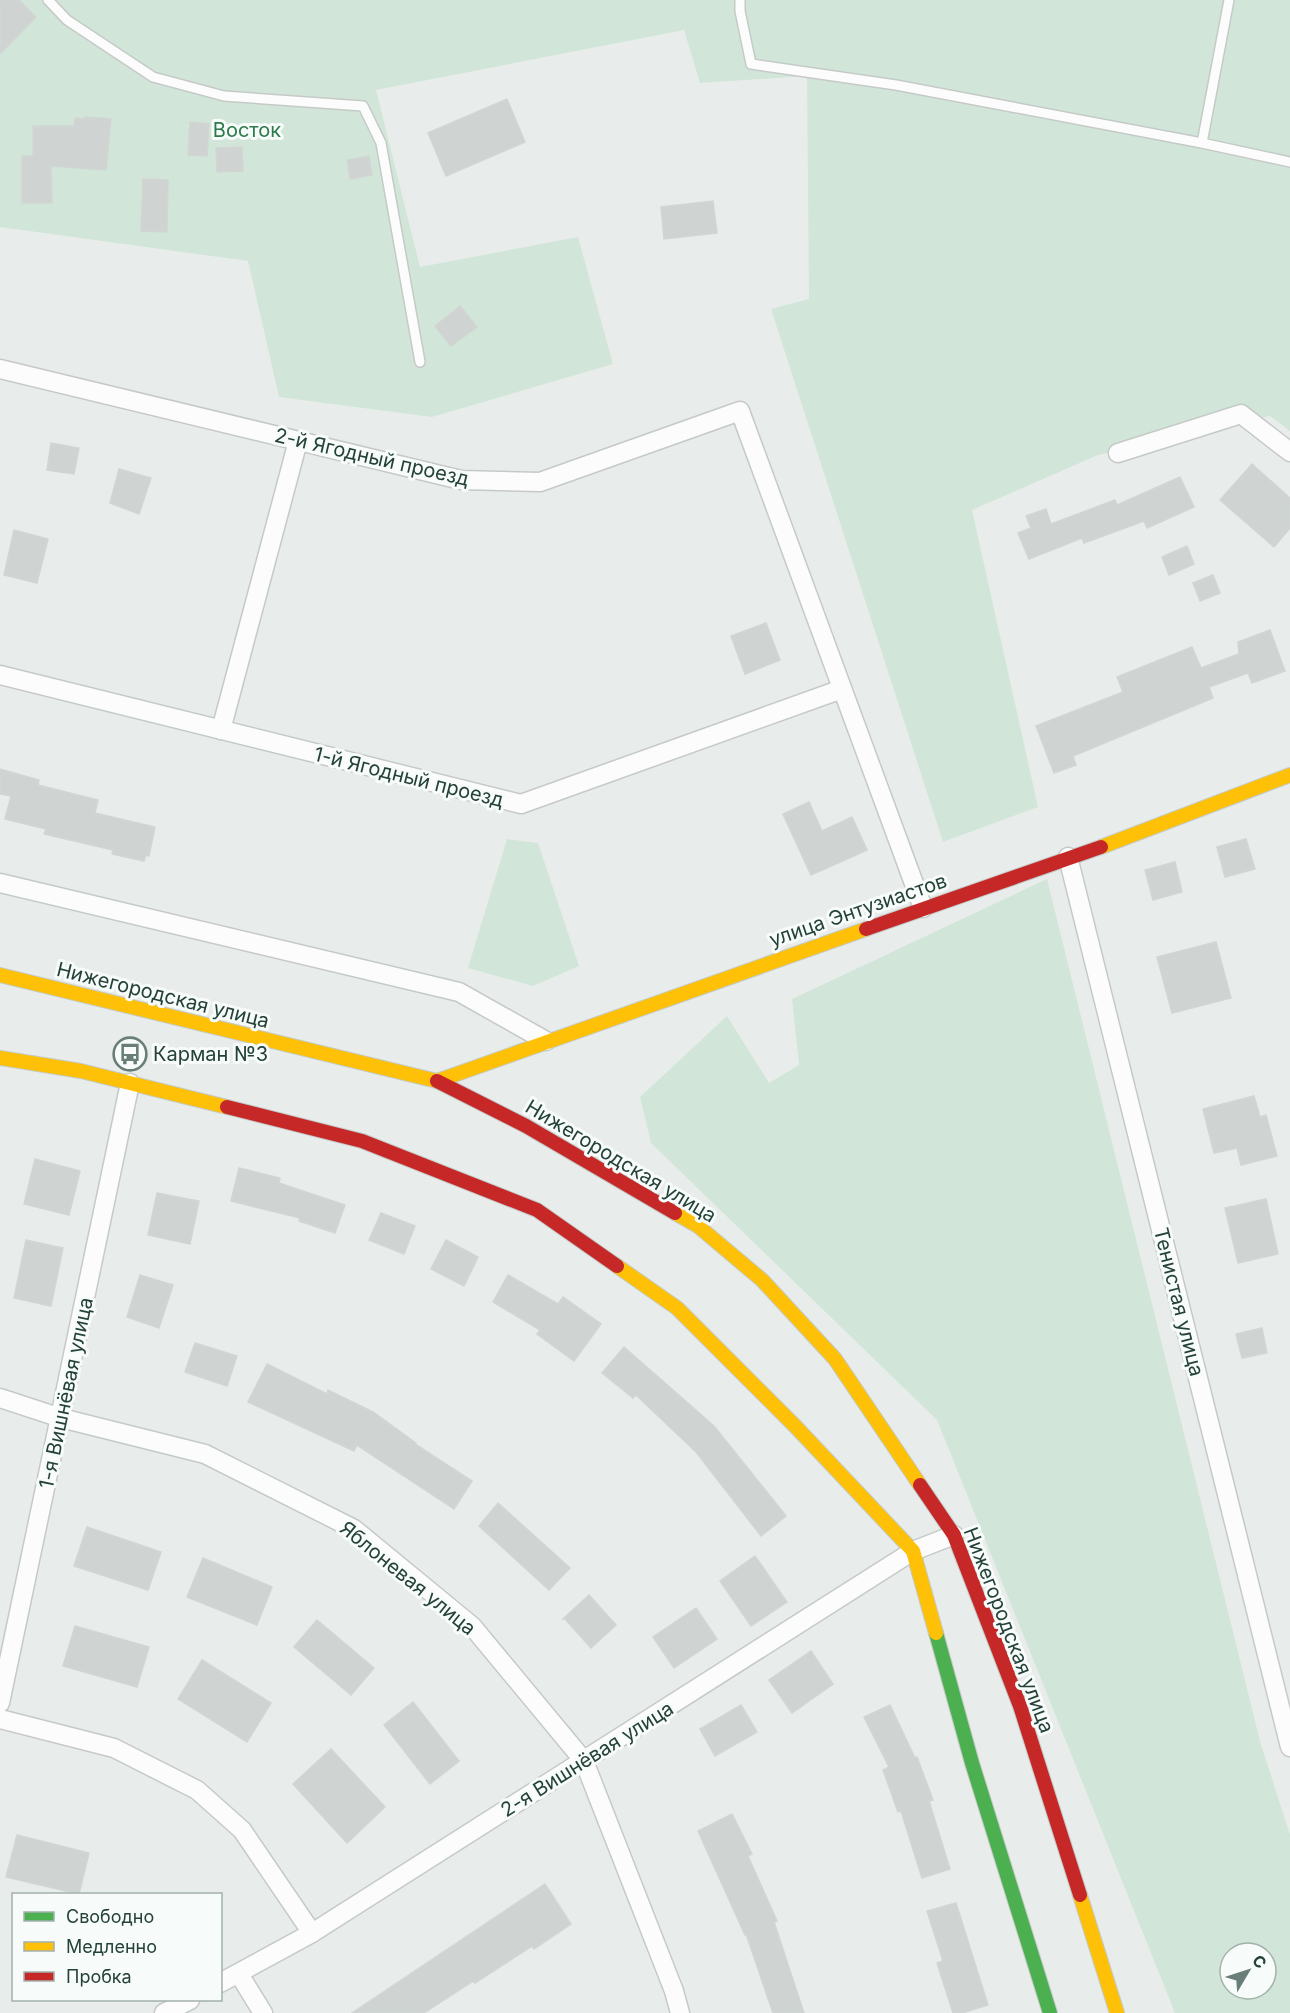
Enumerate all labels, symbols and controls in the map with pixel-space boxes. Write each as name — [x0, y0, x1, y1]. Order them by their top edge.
park label: Восток — [213, 118, 281, 142]
street label: 2-й Ягодный проезд — [272, 423, 472, 491]
street label: 1-й Ягодный проезд — [312, 742, 506, 812]
street label: улица Энтузиастов — [766, 868, 950, 952]
street label: Нижегородская улица — [54, 957, 272, 1033]
bus stop icon: Карман №3 — [112, 1036, 148, 1072]
place label: Карман №3 — [153, 1042, 268, 1066]
street label: Нижегородская улица — [521, 1094, 721, 1228]
street label: Тенистая улица — [1149, 1225, 1209, 1379]
street label: 1-я Вишнёвая улица — [34, 1295, 98, 1491]
street label: Яблоневая улица — [335, 1516, 481, 1640]
street label: Нижегородская улица — [959, 1524, 1059, 1736]
street label: 2-я Вишнёвая улица — [496, 1696, 678, 1822]
legend — [12, 1893, 222, 2001]
text: Свободно — [66, 1906, 154, 1927]
text: Медленно — [66, 1936, 157, 1957]
north arrow — [1218, 1941, 1278, 2001]
text: С — [1248, 1951, 1271, 1973]
text: Пробка — [66, 1966, 132, 1987]

